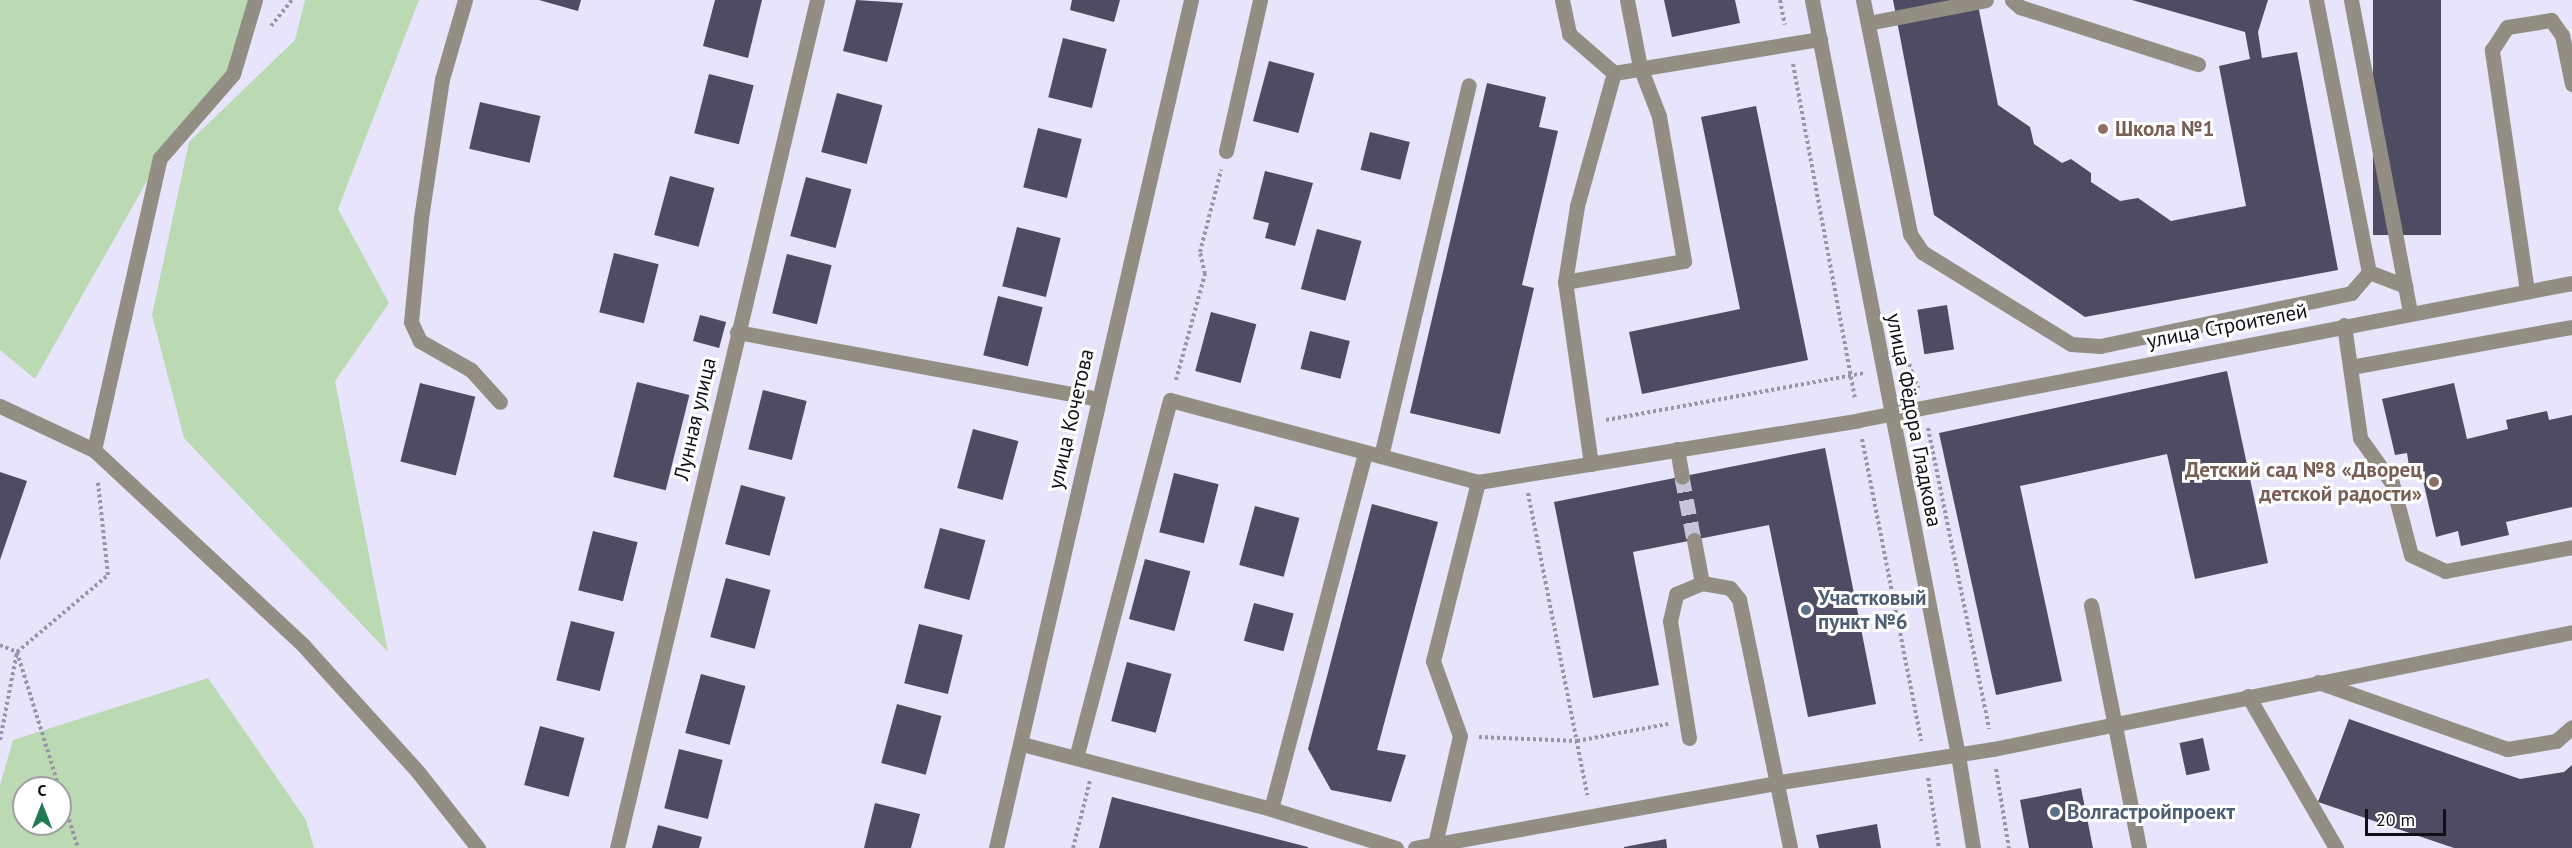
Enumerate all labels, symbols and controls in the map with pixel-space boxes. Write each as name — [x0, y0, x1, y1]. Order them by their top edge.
place label: Школа №1 — [2115, 116, 2214, 142]
marker: Школа №1 — [2096, 122, 2110, 136]
street label: улица Строителей — [2145, 298, 2309, 354]
street label: улица Фёдора Гладкова — [1881, 311, 1947, 529]
street label: улица Кочетова — [1043, 347, 1099, 491]
street label: Лунная улица — [669, 355, 721, 483]
place label: Детский сад №8 «Дворец детской радости» — [2185, 457, 2422, 507]
marker: Детский сад №8 «Дворец детской радости» — [2427, 475, 2441, 489]
place label: Участковый пункт №6 — [1818, 585, 1927, 635]
marker: Участковый пункт №6 — [1799, 603, 1813, 617]
north arrow — [12, 776, 72, 836]
text: С — [38, 780, 46, 800]
scale bar — [2368, 797, 2449, 835]
place label: Волгастройпроект — [2067, 799, 2235, 825]
marker: Волгастройпроект — [2048, 805, 2062, 819]
text: 20 m — [2376, 808, 2415, 831]

